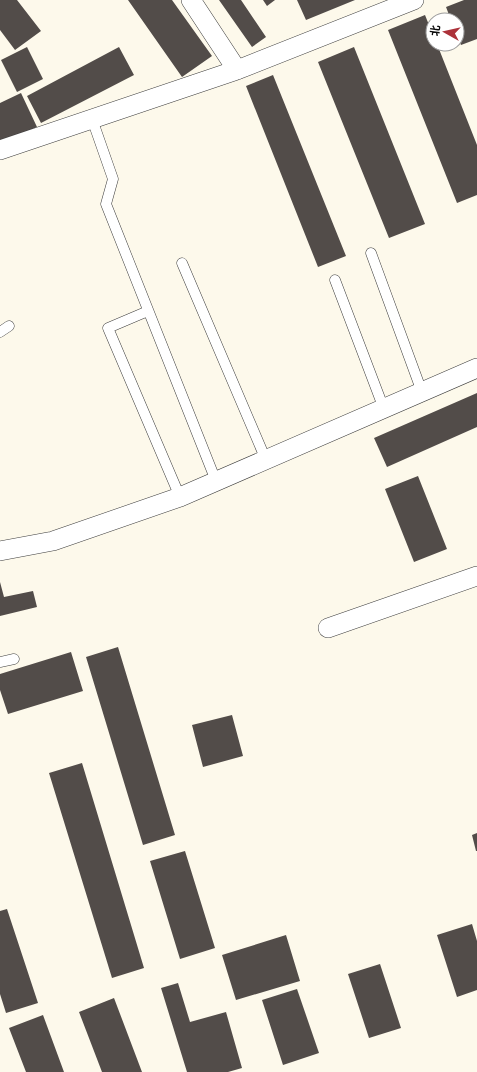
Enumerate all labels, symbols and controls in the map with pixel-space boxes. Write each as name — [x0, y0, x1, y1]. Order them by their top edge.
north arrow — [425, 12, 465, 52]
text: 北 — [427, 24, 443, 37]

